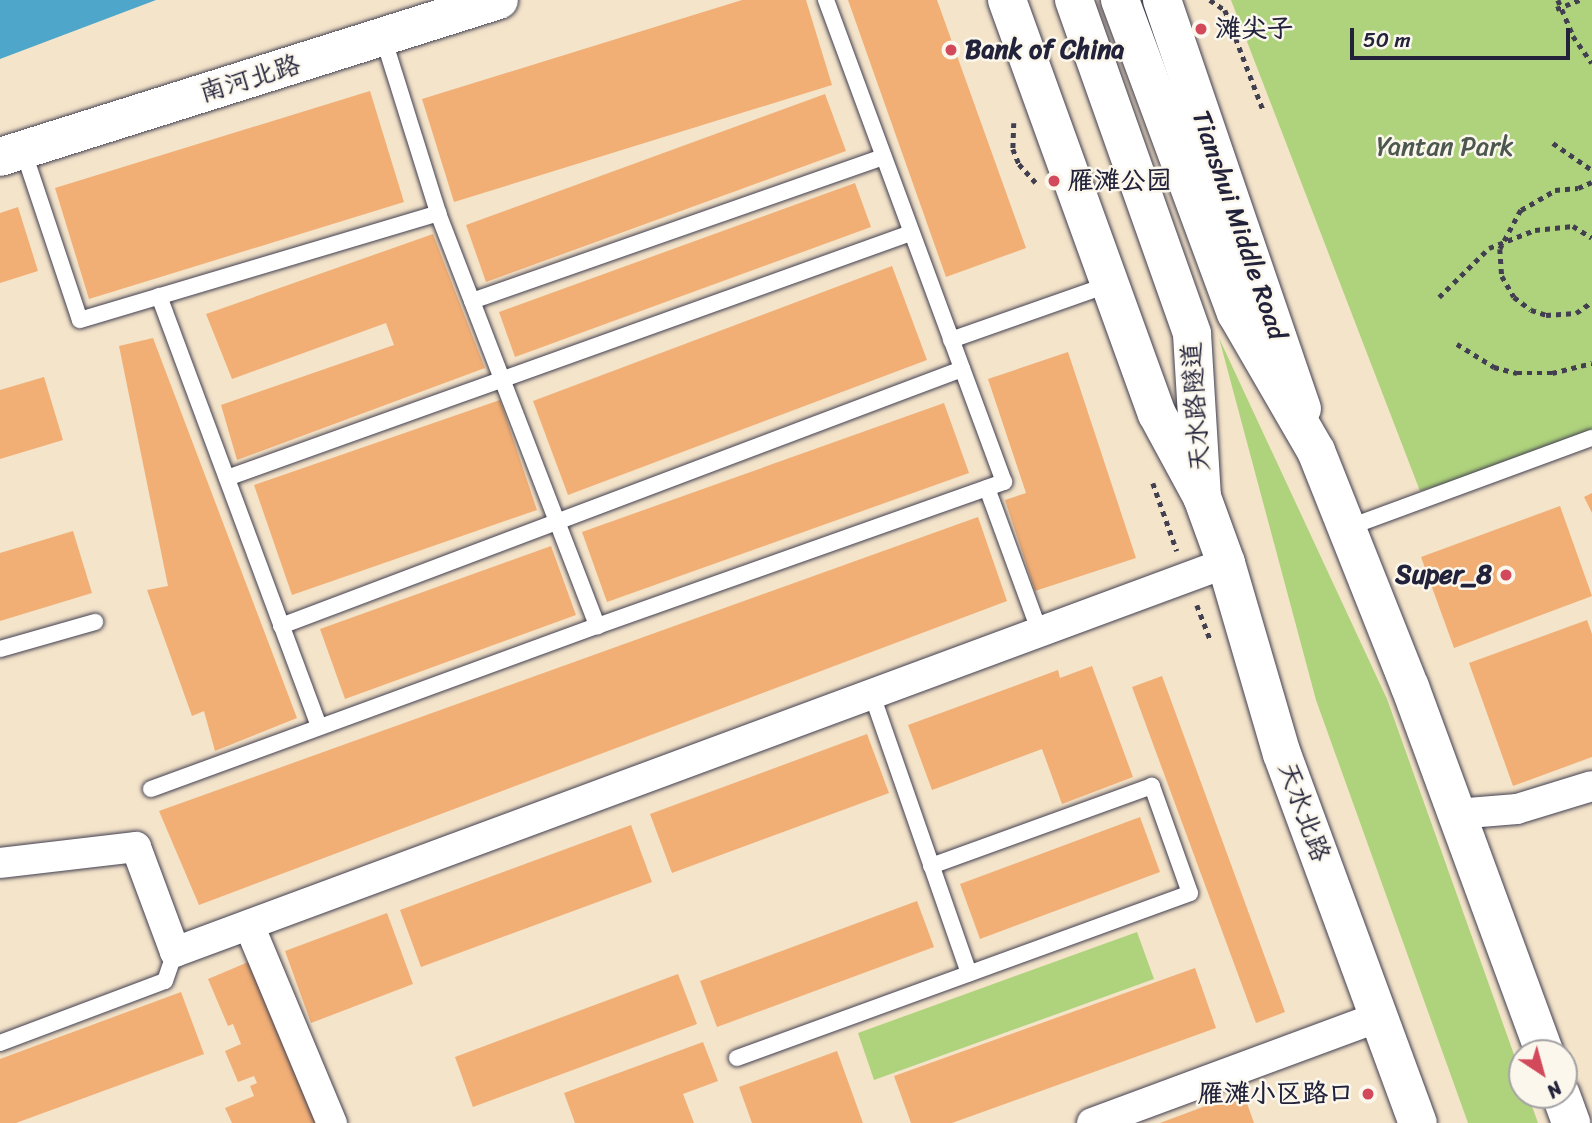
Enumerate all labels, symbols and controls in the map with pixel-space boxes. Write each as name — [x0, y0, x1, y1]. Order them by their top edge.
place label: 滩尖子 — [1215, 13, 1293, 45]
scale bar — [1354, 14, 1574, 58]
marker: 滩尖子 — [1193, 21, 1209, 37]
text: 50 m — [1363, 21, 1411, 59]
place label: Bank of China — [965, 34, 1125, 66]
marker: Bank of China — [943, 42, 959, 58]
street label: 南河北路 — [196, 49, 304, 109]
street label: Tianshui Middle Road — [1185, 106, 1293, 344]
park label: Yantan Park — [1376, 131, 1514, 163]
place label: 雁滩公园 — [1068, 165, 1172, 197]
marker: 雁滩公园 — [1046, 173, 1062, 189]
street label: 天水路隧道 — [1176, 341, 1216, 473]
place label: Super_8 — [1395, 559, 1492, 591]
marker: Super_8 — [1498, 567, 1514, 583]
street label: 天水北路 — [1272, 758, 1336, 866]
north arrow — [1508, 1039, 1578, 1109]
text: N — [1539, 1073, 1569, 1107]
place label: 雁滩小区路口 — [1198, 1078, 1354, 1110]
marker: 雁滩小区路口 — [1360, 1086, 1376, 1102]

